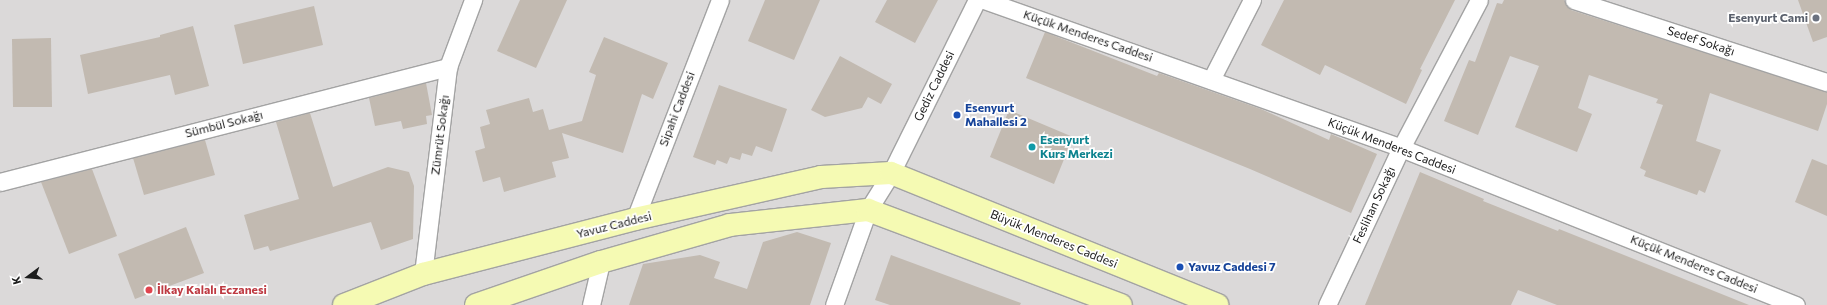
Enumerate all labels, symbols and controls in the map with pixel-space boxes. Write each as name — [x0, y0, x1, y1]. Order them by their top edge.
street label: Küçük Menderes Caddesi — [1021, 7, 1155, 65]
place label: Esenyurt Cami — [1728, 11, 1808, 25]
marker: Esenyurt Cami — [1811, 13, 1821, 23]
street label: Sedef Sokağı — [1665, 23, 1737, 59]
street label: Gediz Caddesi — [911, 48, 957, 124]
street label: Sipahi Caddesi — [656, 70, 698, 148]
street label: Zümrüt Sokağı — [428, 94, 452, 176]
place label: Esenyurt Mahallesi 2 — [965, 101, 1027, 129]
street label: Sümbül Sokağı — [183, 107, 265, 141]
marker: Esenyurt Mahallesi 2 — [952, 110, 962, 120]
street label: Küçük Menderes Caddesi — [1326, 115, 1458, 177]
place label: Esenyurt Kurs Merkezi — [1040, 133, 1113, 161]
marker: Esenyurt Kurs Merkezi — [1027, 142, 1037, 152]
street label: Feslihan Sokağı — [1350, 164, 1398, 246]
street label: Büyük Menderes Caddesi — [988, 207, 1120, 271]
street label: Yavuz Caddesi — [575, 209, 653, 241]
street label: Küçük Menderes Caddesi — [1628, 232, 1760, 296]
north arrow — [8, 257, 48, 297]
place label: Yavuz Caddesi 7 — [1188, 260, 1276, 274]
marker: Yavuz Caddesi 7 — [1175, 262, 1185, 272]
text: K — [9, 275, 23, 286]
place label: İlkay Kalalı Eczanesi — [157, 283, 267, 297]
marker: İlkay Kalalı Eczanesi — [144, 285, 154, 295]

